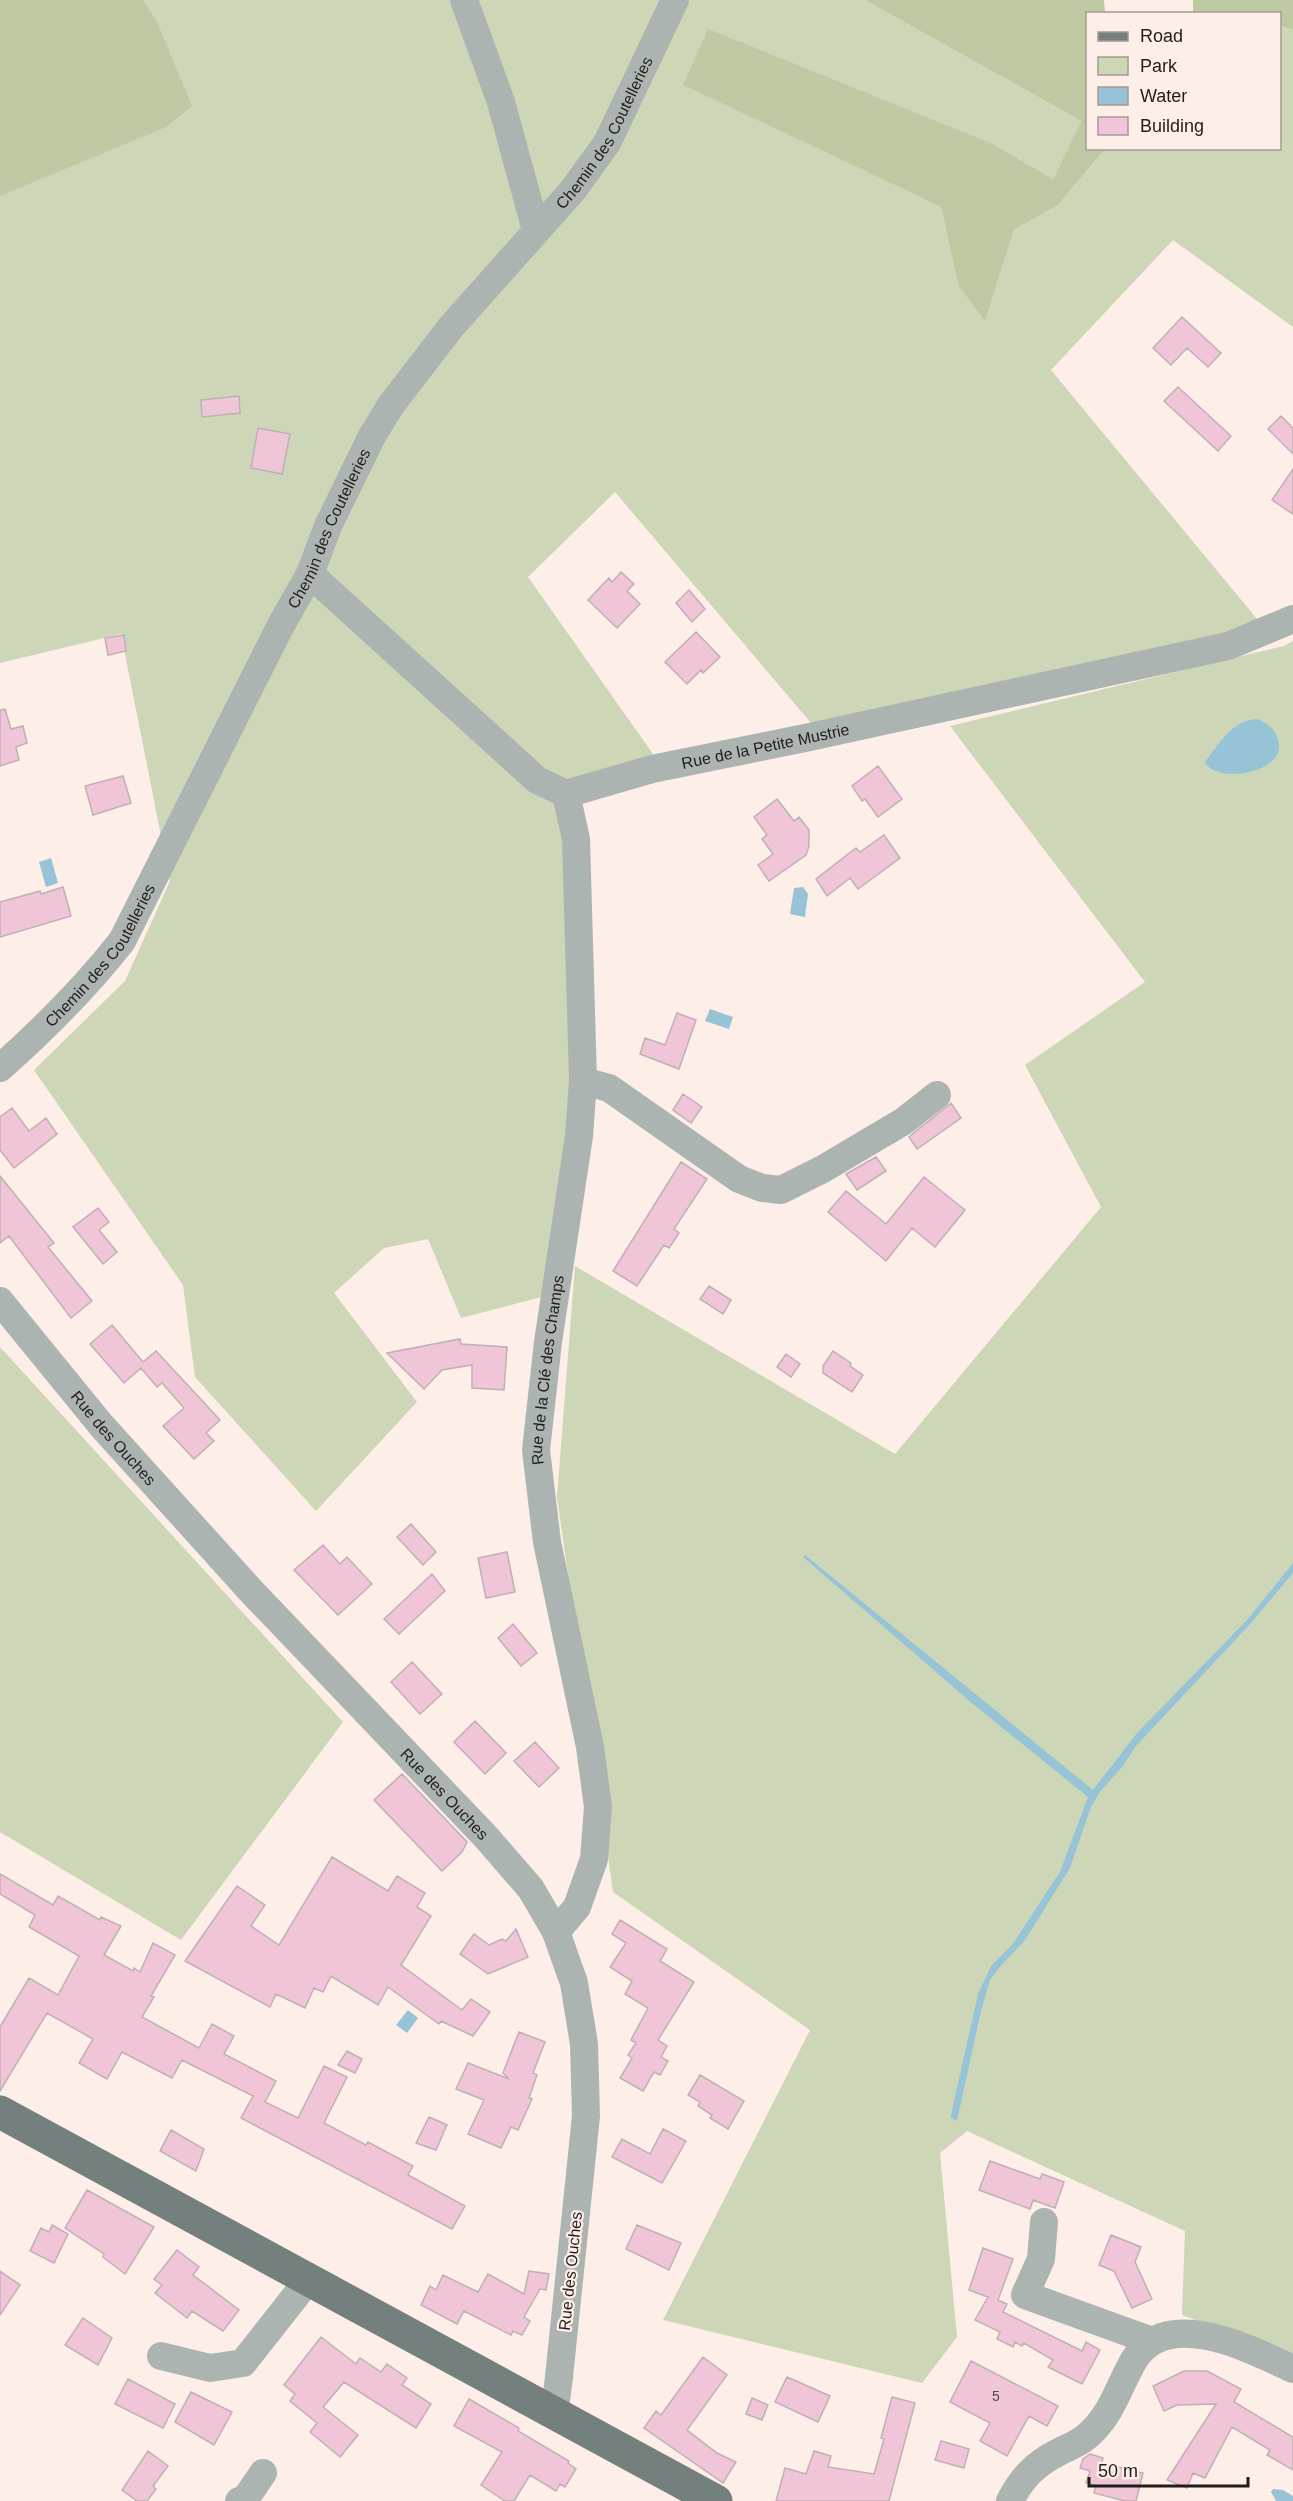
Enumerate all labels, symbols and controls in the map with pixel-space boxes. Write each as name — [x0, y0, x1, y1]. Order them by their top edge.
legend — [1086, 12, 1281, 150]
text: Road — [1140, 26, 1183, 46]
street label: Chemin des Coutelleries — [553, 54, 656, 212]
text: Park — [1140, 56, 1178, 76]
text: Water — [1140, 86, 1187, 106]
text: Building — [1140, 116, 1204, 136]
street label: Chemin des Coutelleries — [284, 446, 374, 611]
street label: Rue de la Petite Mustrie — [680, 721, 851, 772]
street label: Chemin des Coutelleries — [42, 881, 158, 1030]
street label: Rue de la Clé des Champs — [528, 1274, 567, 1466]
street label: Rue des Ouches — [68, 1388, 159, 1489]
street label: Rue des Ouches — [397, 1745, 492, 1843]
street label: Rue des Ouches — [556, 2211, 585, 2331]
house number: 5 — [992, 2388, 1000, 2404]
scale bar — [1089, 2450, 1248, 2488]
text: 50 m — [1098, 2461, 1138, 2481]

